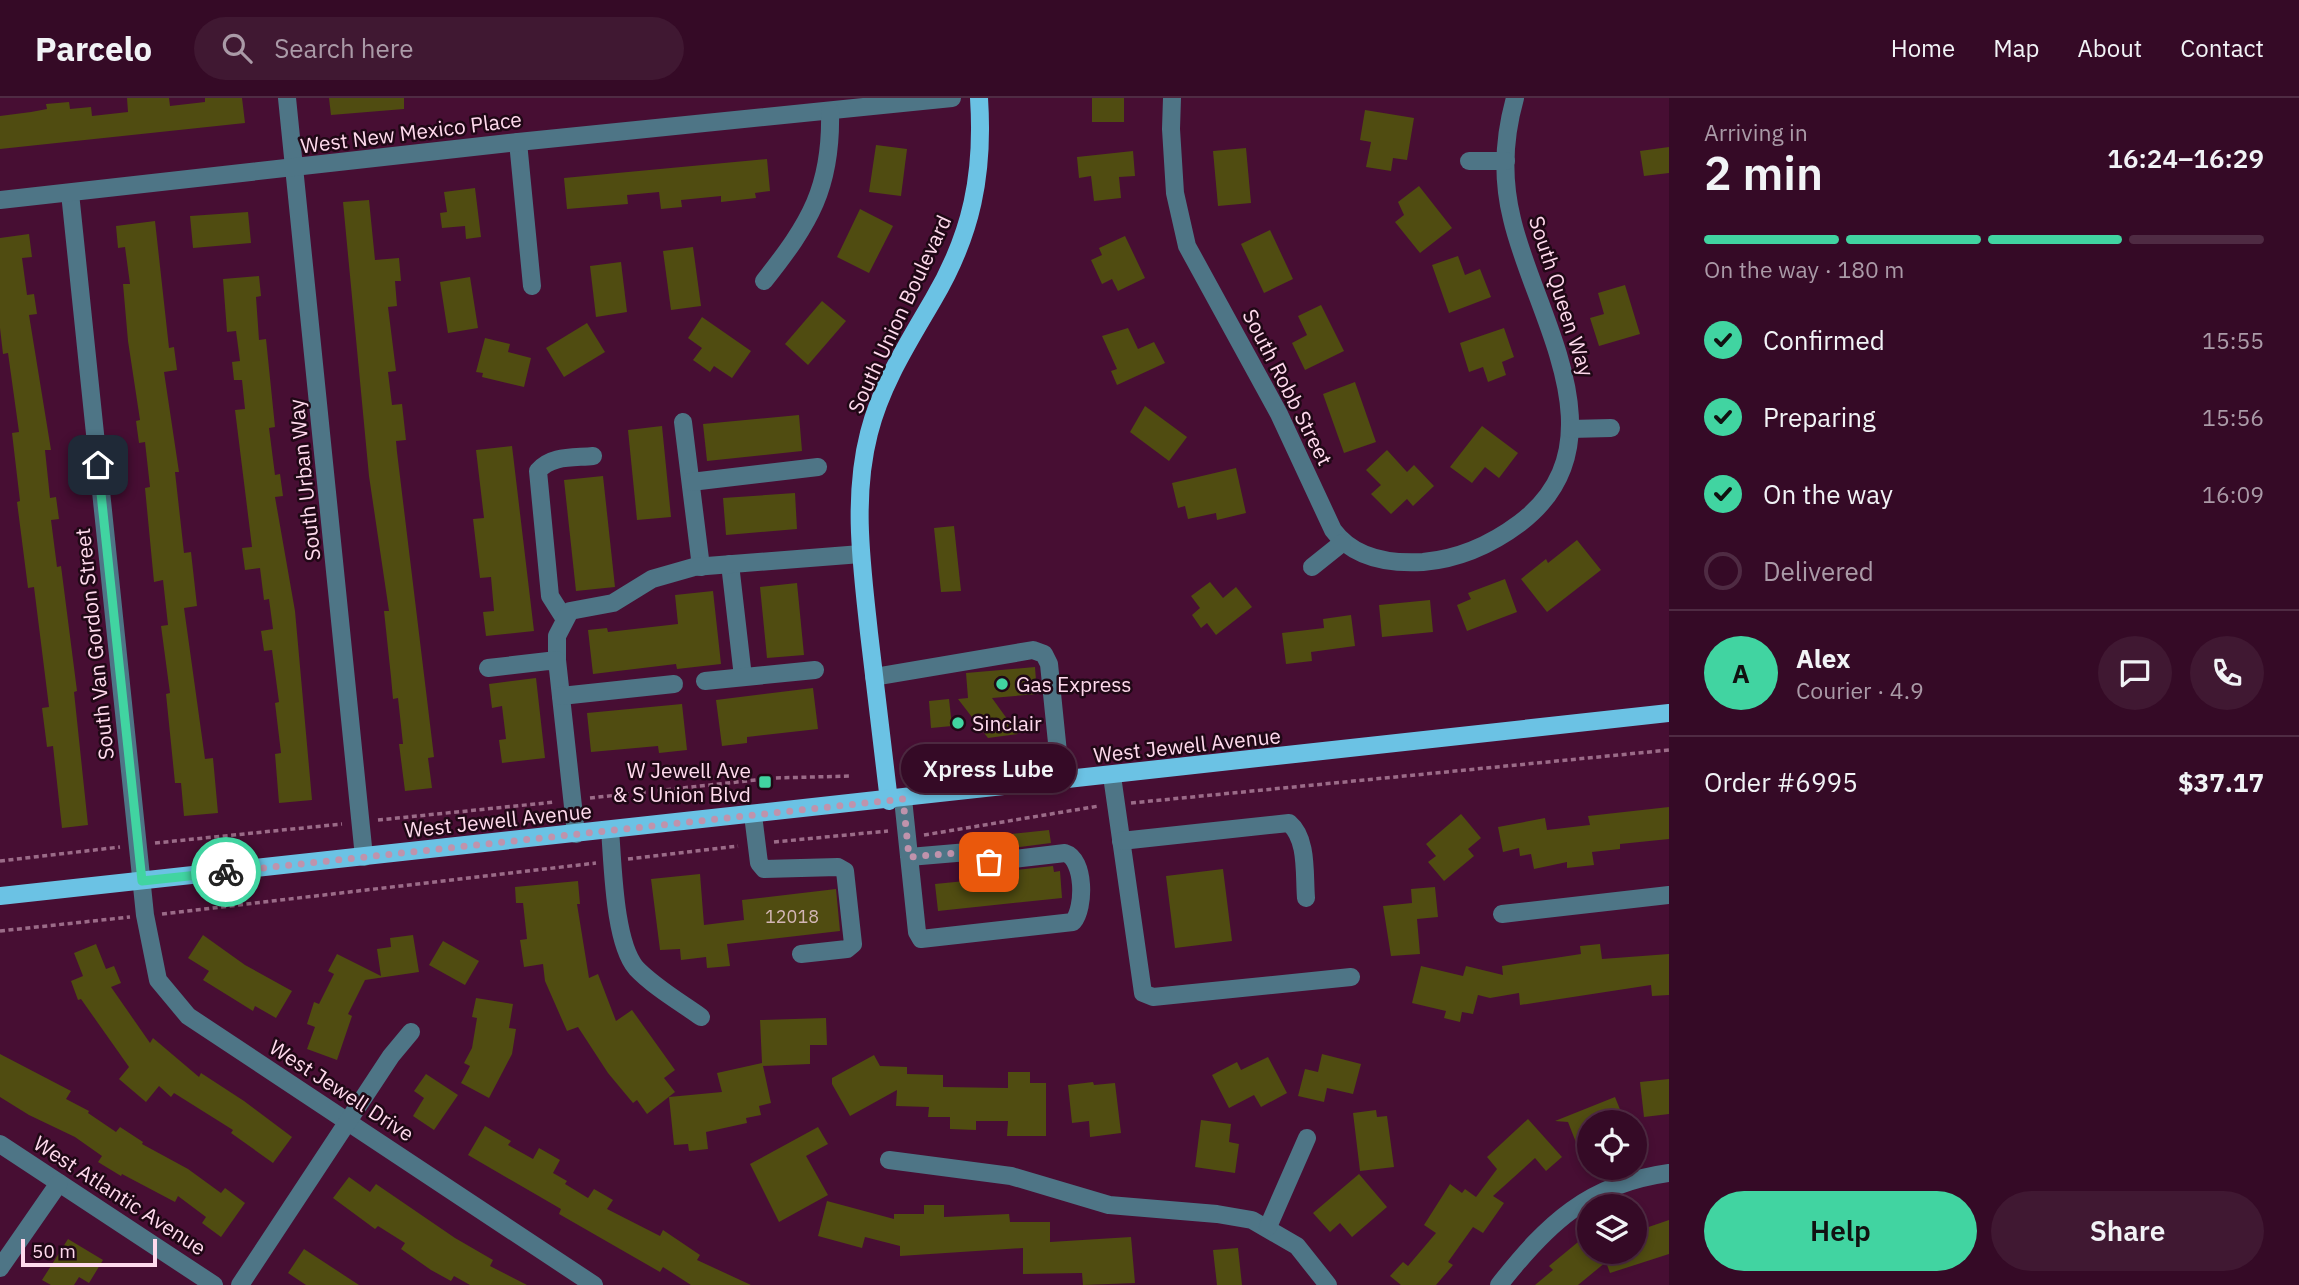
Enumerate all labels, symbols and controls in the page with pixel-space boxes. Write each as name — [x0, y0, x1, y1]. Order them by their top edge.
search box — [194, 17, 684, 80]
text: Parcelo — [35, 27, 152, 70]
icon: search — [218, 29, 256, 67]
text: Search here — [274, 31, 414, 65]
text: Home — [1891, 32, 1955, 64]
text: Map — [1993, 32, 2039, 64]
text: About — [2077, 32, 2142, 64]
text: Contact — [2180, 32, 2264, 64]
street label: West New Mexico Place — [299, 105, 523, 159]
text: Arriving in — [1704, 117, 1808, 147]
text: 16:24–16:29 — [2107, 141, 2264, 175]
text: 2 min — [1704, 143, 1823, 203]
street label: South Union Boulevard — [841, 210, 957, 418]
street label: South Queen Way — [1523, 212, 1601, 380]
text: On the way · 180 m — [1704, 254, 1904, 284]
street label: South Robb Street — [1236, 304, 1340, 470]
icon: check — [1704, 321, 1742, 359]
text: Confirmed — [1763, 323, 1885, 357]
text: 15:55 — [2202, 325, 2264, 355]
street label: South Urban Way — [282, 397, 326, 562]
icon: check — [1704, 398, 1742, 436]
text: Preparing — [1763, 400, 1876, 434]
text: 15:56 — [2202, 402, 2264, 432]
pin — [68, 435, 128, 495]
icon: home — [79, 446, 117, 484]
icon: check — [1704, 475, 1742, 513]
text: On the way — [1763, 477, 1893, 511]
text: 16:09 — [2202, 479, 2264, 509]
street label: South Van Gordon Street — [68, 527, 120, 761]
text: Delivered — [1763, 554, 1874, 588]
button: chat — [2098, 636, 2172, 710]
button: phone — [2190, 636, 2264, 710]
text: Alex — [1796, 641, 1850, 675]
text: A — [1732, 656, 1750, 690]
place label: Gas Express — [1016, 670, 1132, 698]
text: Courier · 4.9 — [1796, 675, 1924, 705]
marker: Gas Express — [994, 676, 1010, 692]
place label: Sinclair — [972, 709, 1042, 737]
marker: Sinclair — [950, 715, 966, 731]
street label: West Jewell Avenue — [1092, 721, 1282, 769]
callout: Xpress Lube — [902, 743, 1076, 792]
text: Xpress Lube — [923, 753, 1054, 783]
place label: W Jewell Ave & S Union Blvd — [613, 756, 751, 808]
text: Order #6995 — [1704, 765, 1858, 799]
text: $37.17 — [2178, 765, 2264, 799]
marker: W Jewell Ave & S Union Blvd — [757, 774, 773, 790]
street label: West Jewell Avenue — [403, 796, 593, 844]
pin — [959, 832, 1019, 892]
courier — [191, 837, 261, 907]
icon: bag — [970, 843, 1008, 881]
icon: bike — [207, 853, 245, 891]
house number: 12018 — [765, 905, 819, 928]
street label: West Jewell Drive — [264, 1033, 420, 1147]
map controls — [1577, 1110, 1647, 1264]
button: locate — [1577, 1110, 1647, 1180]
street label: West Atlantic Avenue — [28, 1129, 212, 1261]
button: Help — [1704, 1191, 1977, 1271]
button: Share — [1991, 1191, 2264, 1271]
button: layers — [1577, 1194, 1647, 1264]
scale bar — [21, 1236, 158, 1268]
text: 50 m — [32, 1239, 76, 1263]

